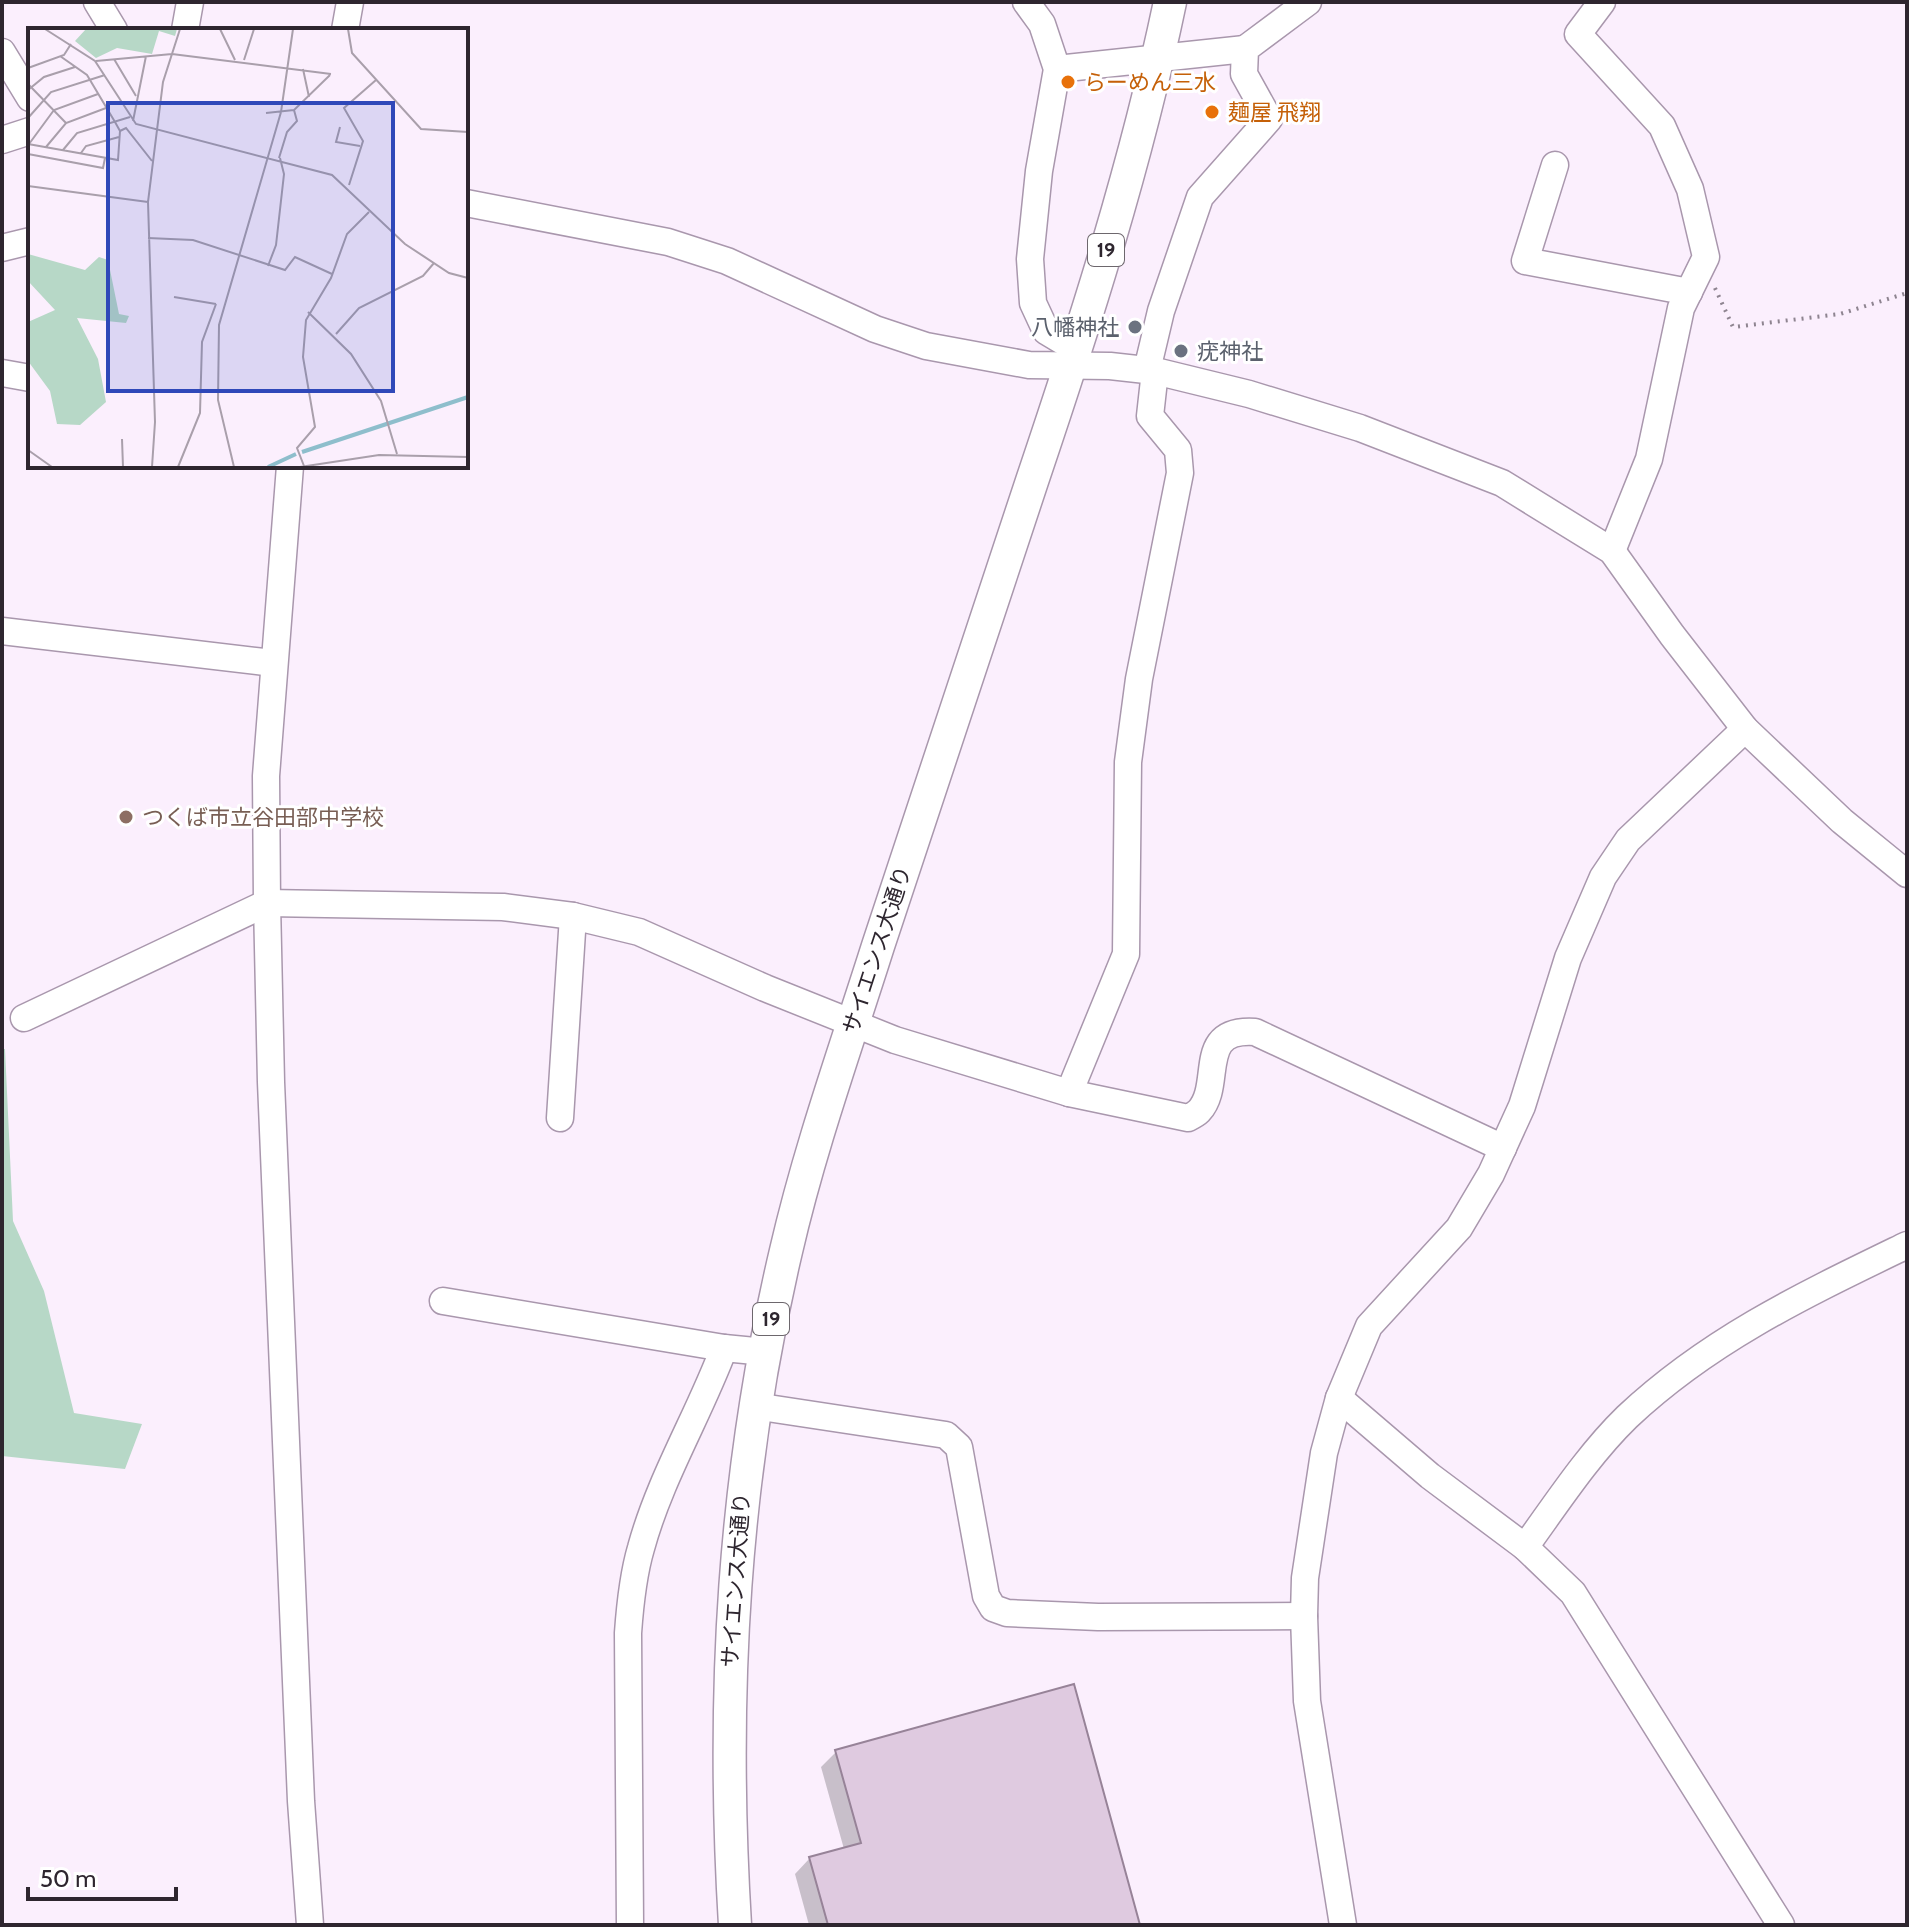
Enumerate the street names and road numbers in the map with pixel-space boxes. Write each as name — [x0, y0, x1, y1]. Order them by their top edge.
road number: 19 — [1088, 234, 1124, 266]
street label: サイエンス大通り — [837, 862, 917, 1038]
road number: 19 — [753, 1303, 789, 1335]
street label: サイエンス大通り — [716, 1492, 756, 1668]

